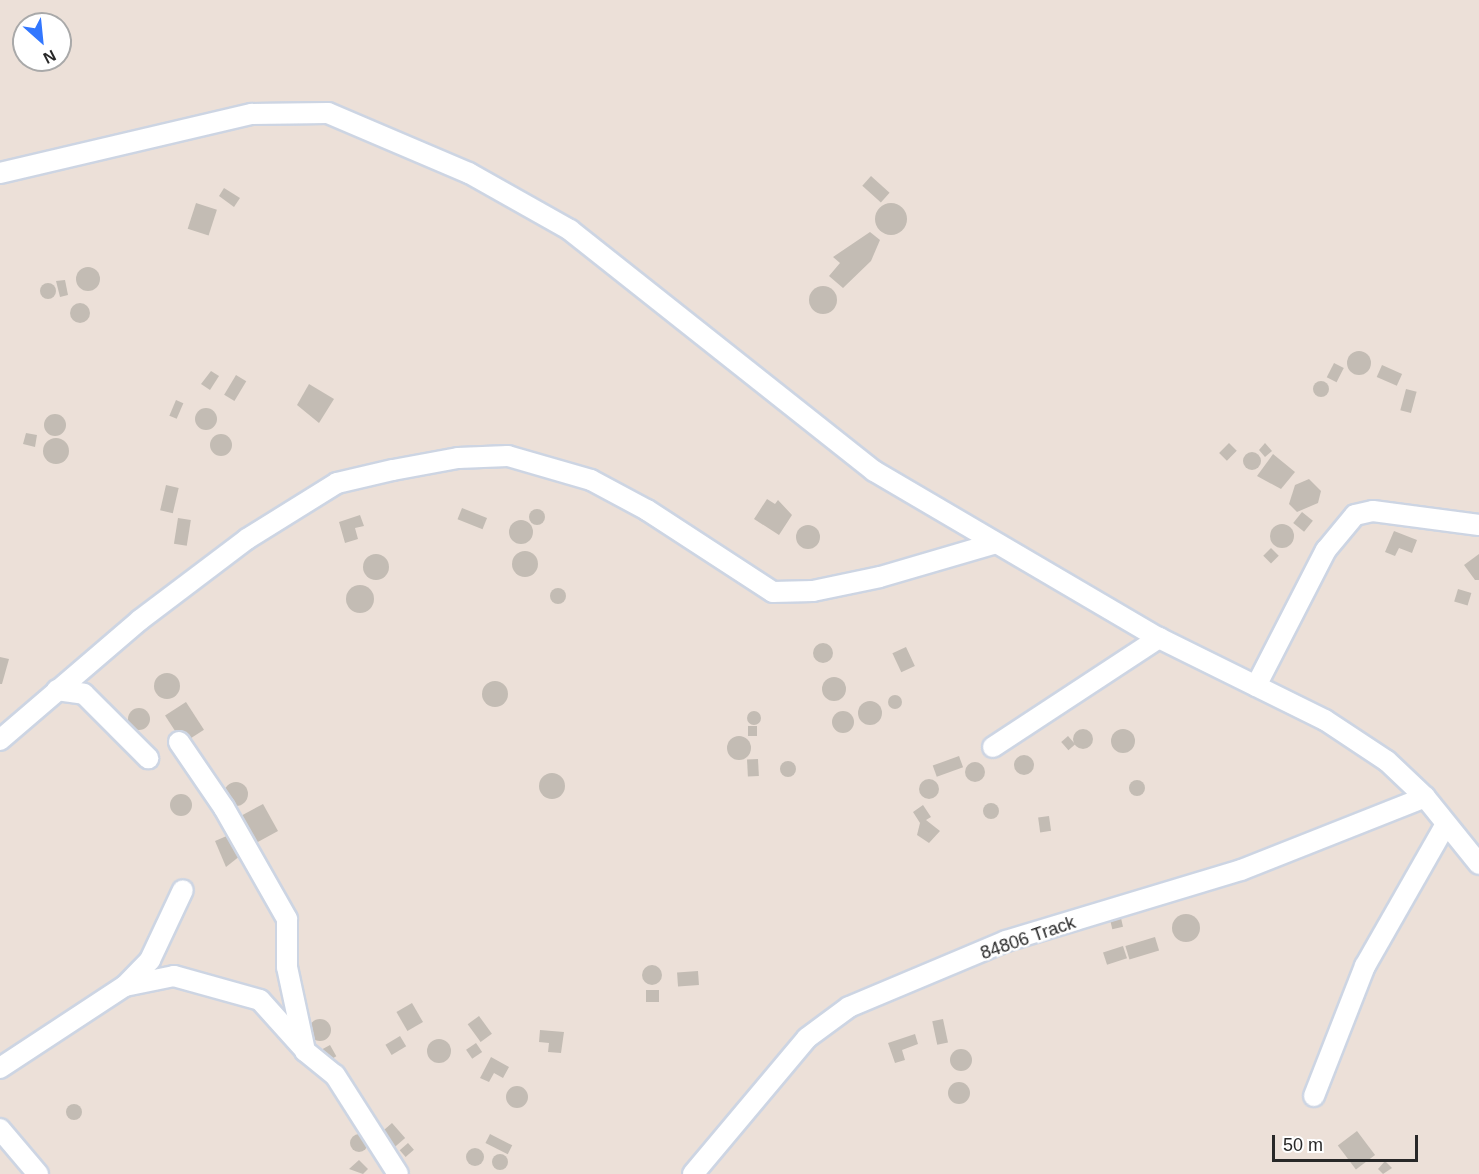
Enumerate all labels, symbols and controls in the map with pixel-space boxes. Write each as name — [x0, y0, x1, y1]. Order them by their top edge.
north arrow — [12, 12, 72, 72]
text: N — [40, 47, 59, 67]
street label: 84806 Track — [977, 912, 1079, 964]
scale bar — [1275, 1123, 1420, 1161]
text: 50 m — [1283, 1135, 1323, 1155]

